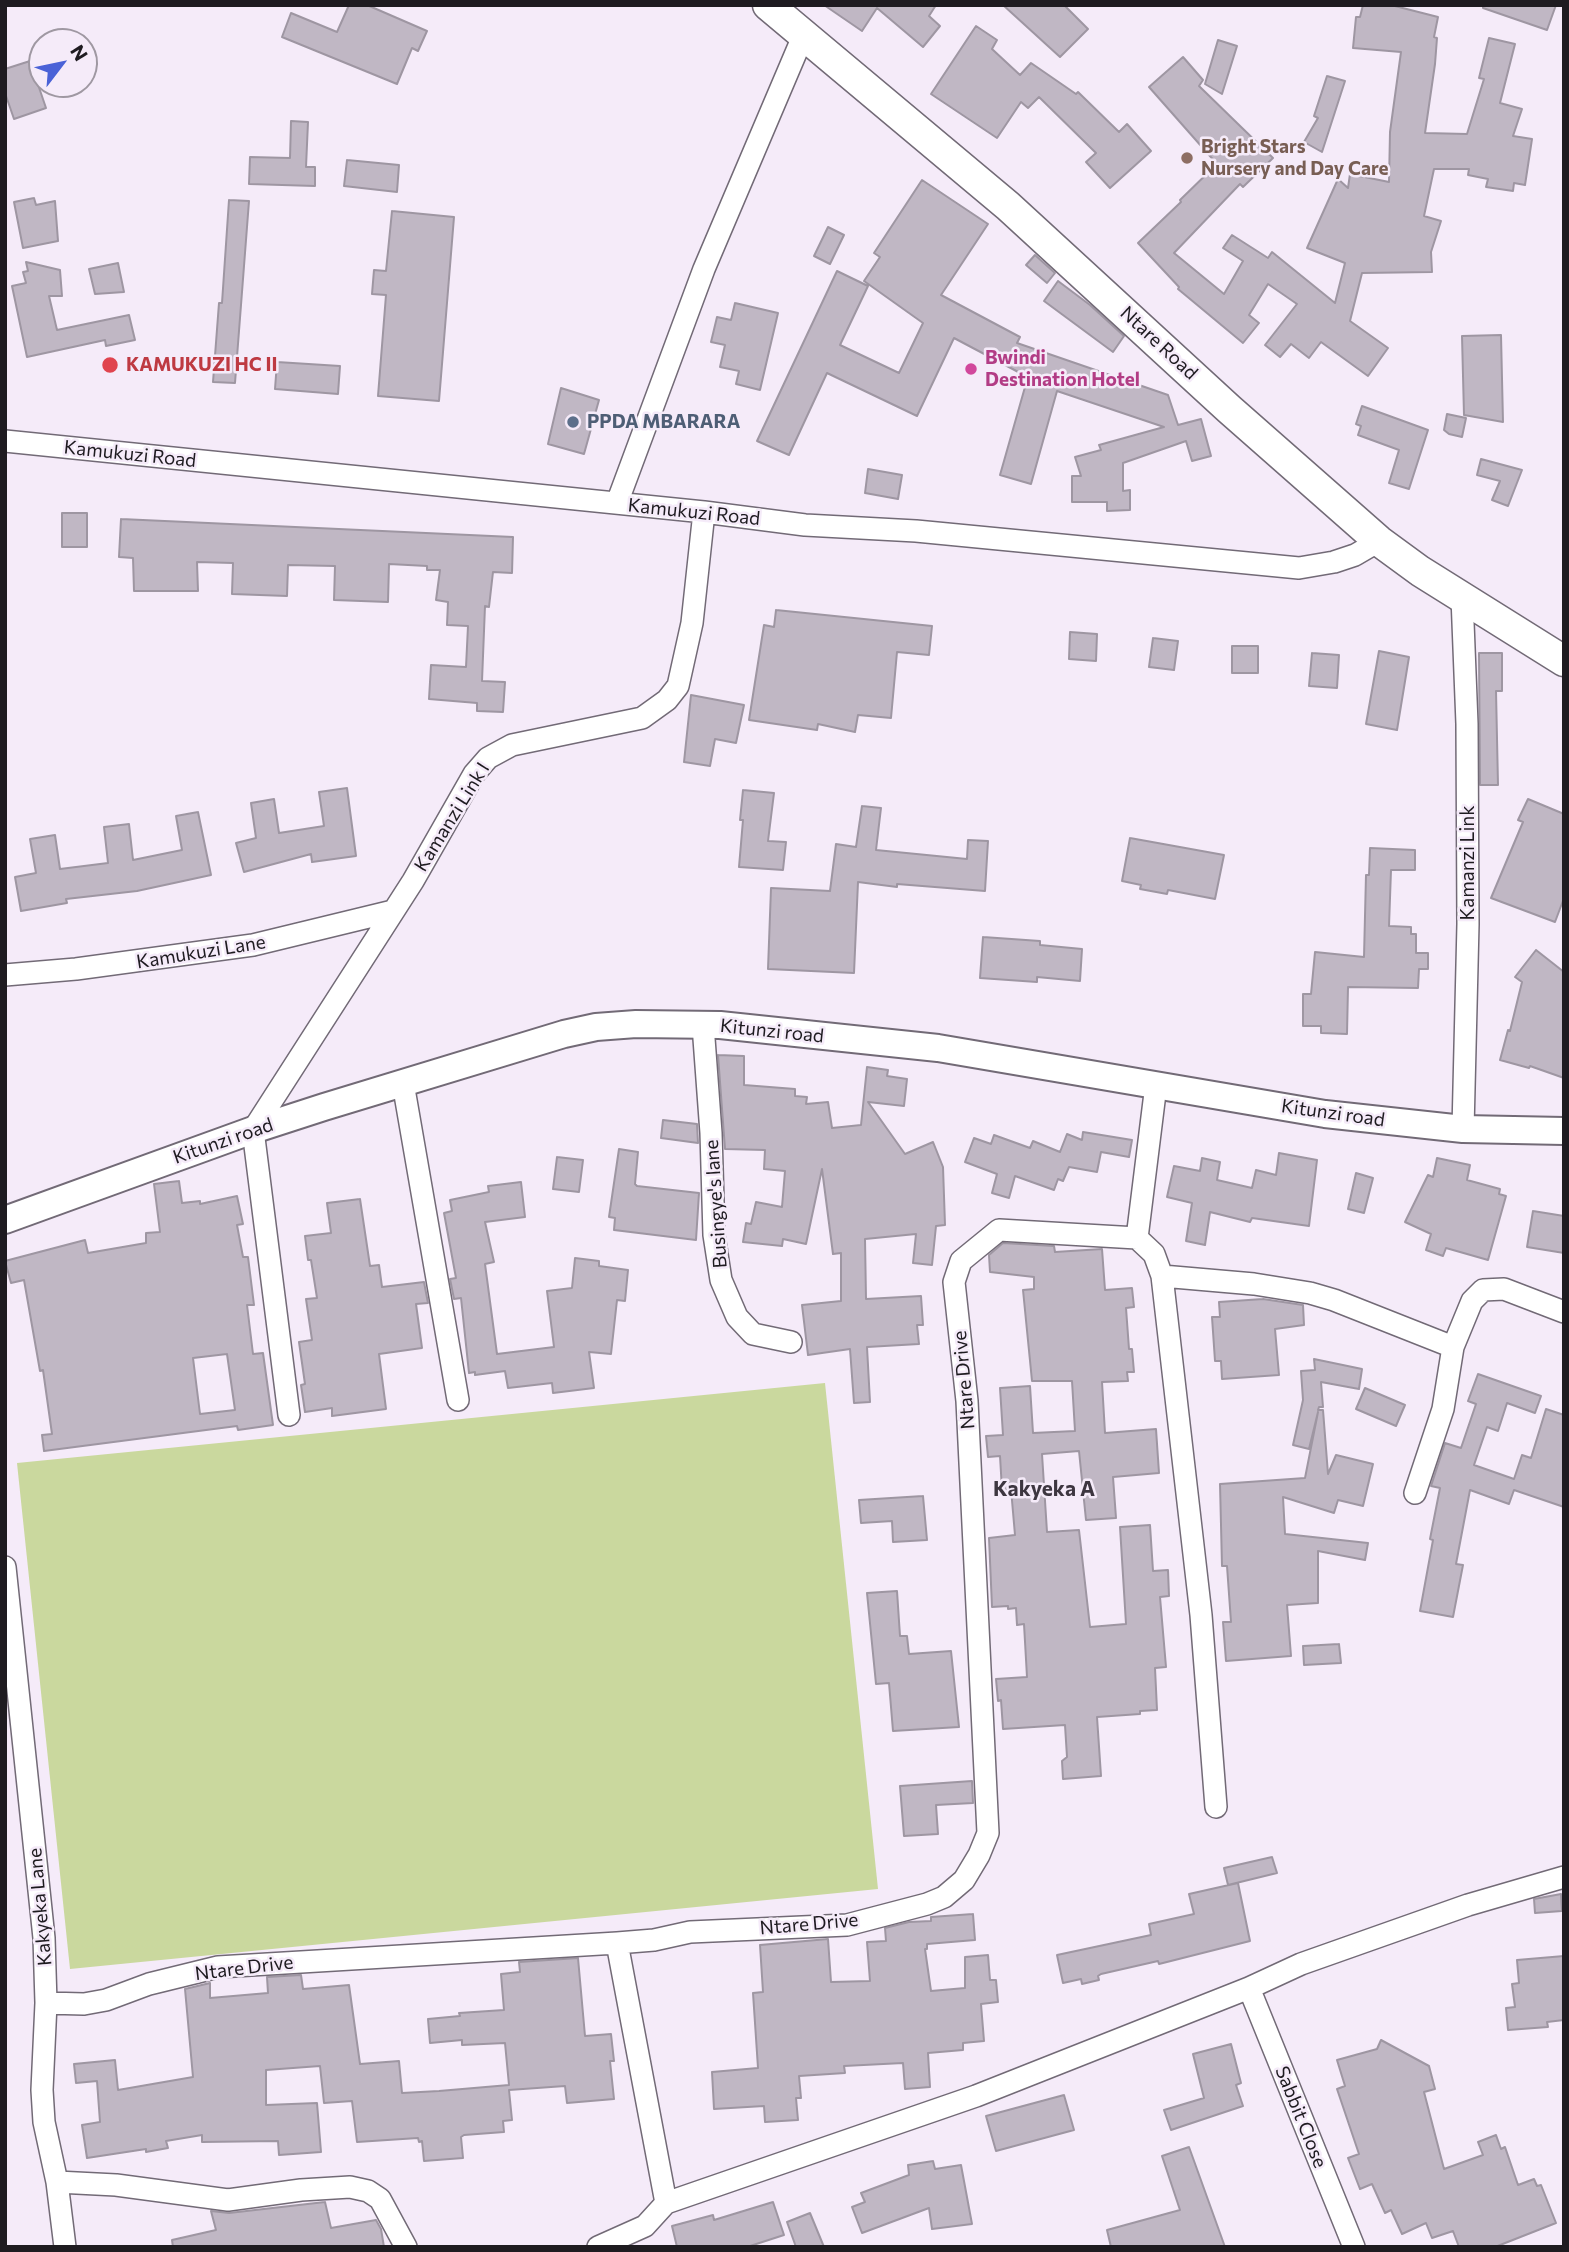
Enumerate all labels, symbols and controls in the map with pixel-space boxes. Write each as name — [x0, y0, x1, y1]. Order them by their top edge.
north arrow — [28, 28, 98, 98]
text: N — [66, 41, 93, 65]
place label: Bright Stars Nursery and Day Care — [1201, 136, 1389, 180]
marker: Bright Stars Nursery and Day Care — [1179, 150, 1195, 166]
street label: Ntare Road — [1116, 301, 1202, 385]
place label: Bwindi Destination Hotel — [985, 347, 1140, 391]
place label: KAMUKUZI HC II — [126, 354, 277, 376]
marker: KAMUKUZI HC II — [100, 355, 120, 375]
marker: Bwindi Destination Hotel — [963, 361, 979, 377]
place label: PPDA MBARARA — [587, 411, 740, 433]
marker: PPDA MBARARA — [565, 414, 581, 430]
street label: Kamukuzi Road — [63, 436, 197, 472]
street label: Kamukuzi Road — [627, 494, 761, 530]
street label: Kamanzi Link I — [409, 758, 495, 876]
street label: Kamanzi Link — [1457, 806, 1479, 920]
street label: Kamukuzi Lane — [135, 931, 267, 973]
street label: Kitunzi road — [719, 1014, 825, 1048]
street label: Kitunzi road — [1280, 1094, 1386, 1132]
street label: Kitunzi road — [170, 1113, 276, 1169]
street label: Busingye's lane — [700, 1139, 732, 1269]
street label: Ntare Drive — [948, 1330, 980, 1430]
district label: Kakyeka A — [993, 1476, 1095, 1502]
street label: Kakyeka Lane — [23, 1847, 57, 1967]
street label: Ntare Drive — [759, 1908, 859, 1940]
street label: Ntare Drive — [194, 1951, 294, 1985]
street label: Sabbit Close — [1270, 2063, 1332, 2171]

